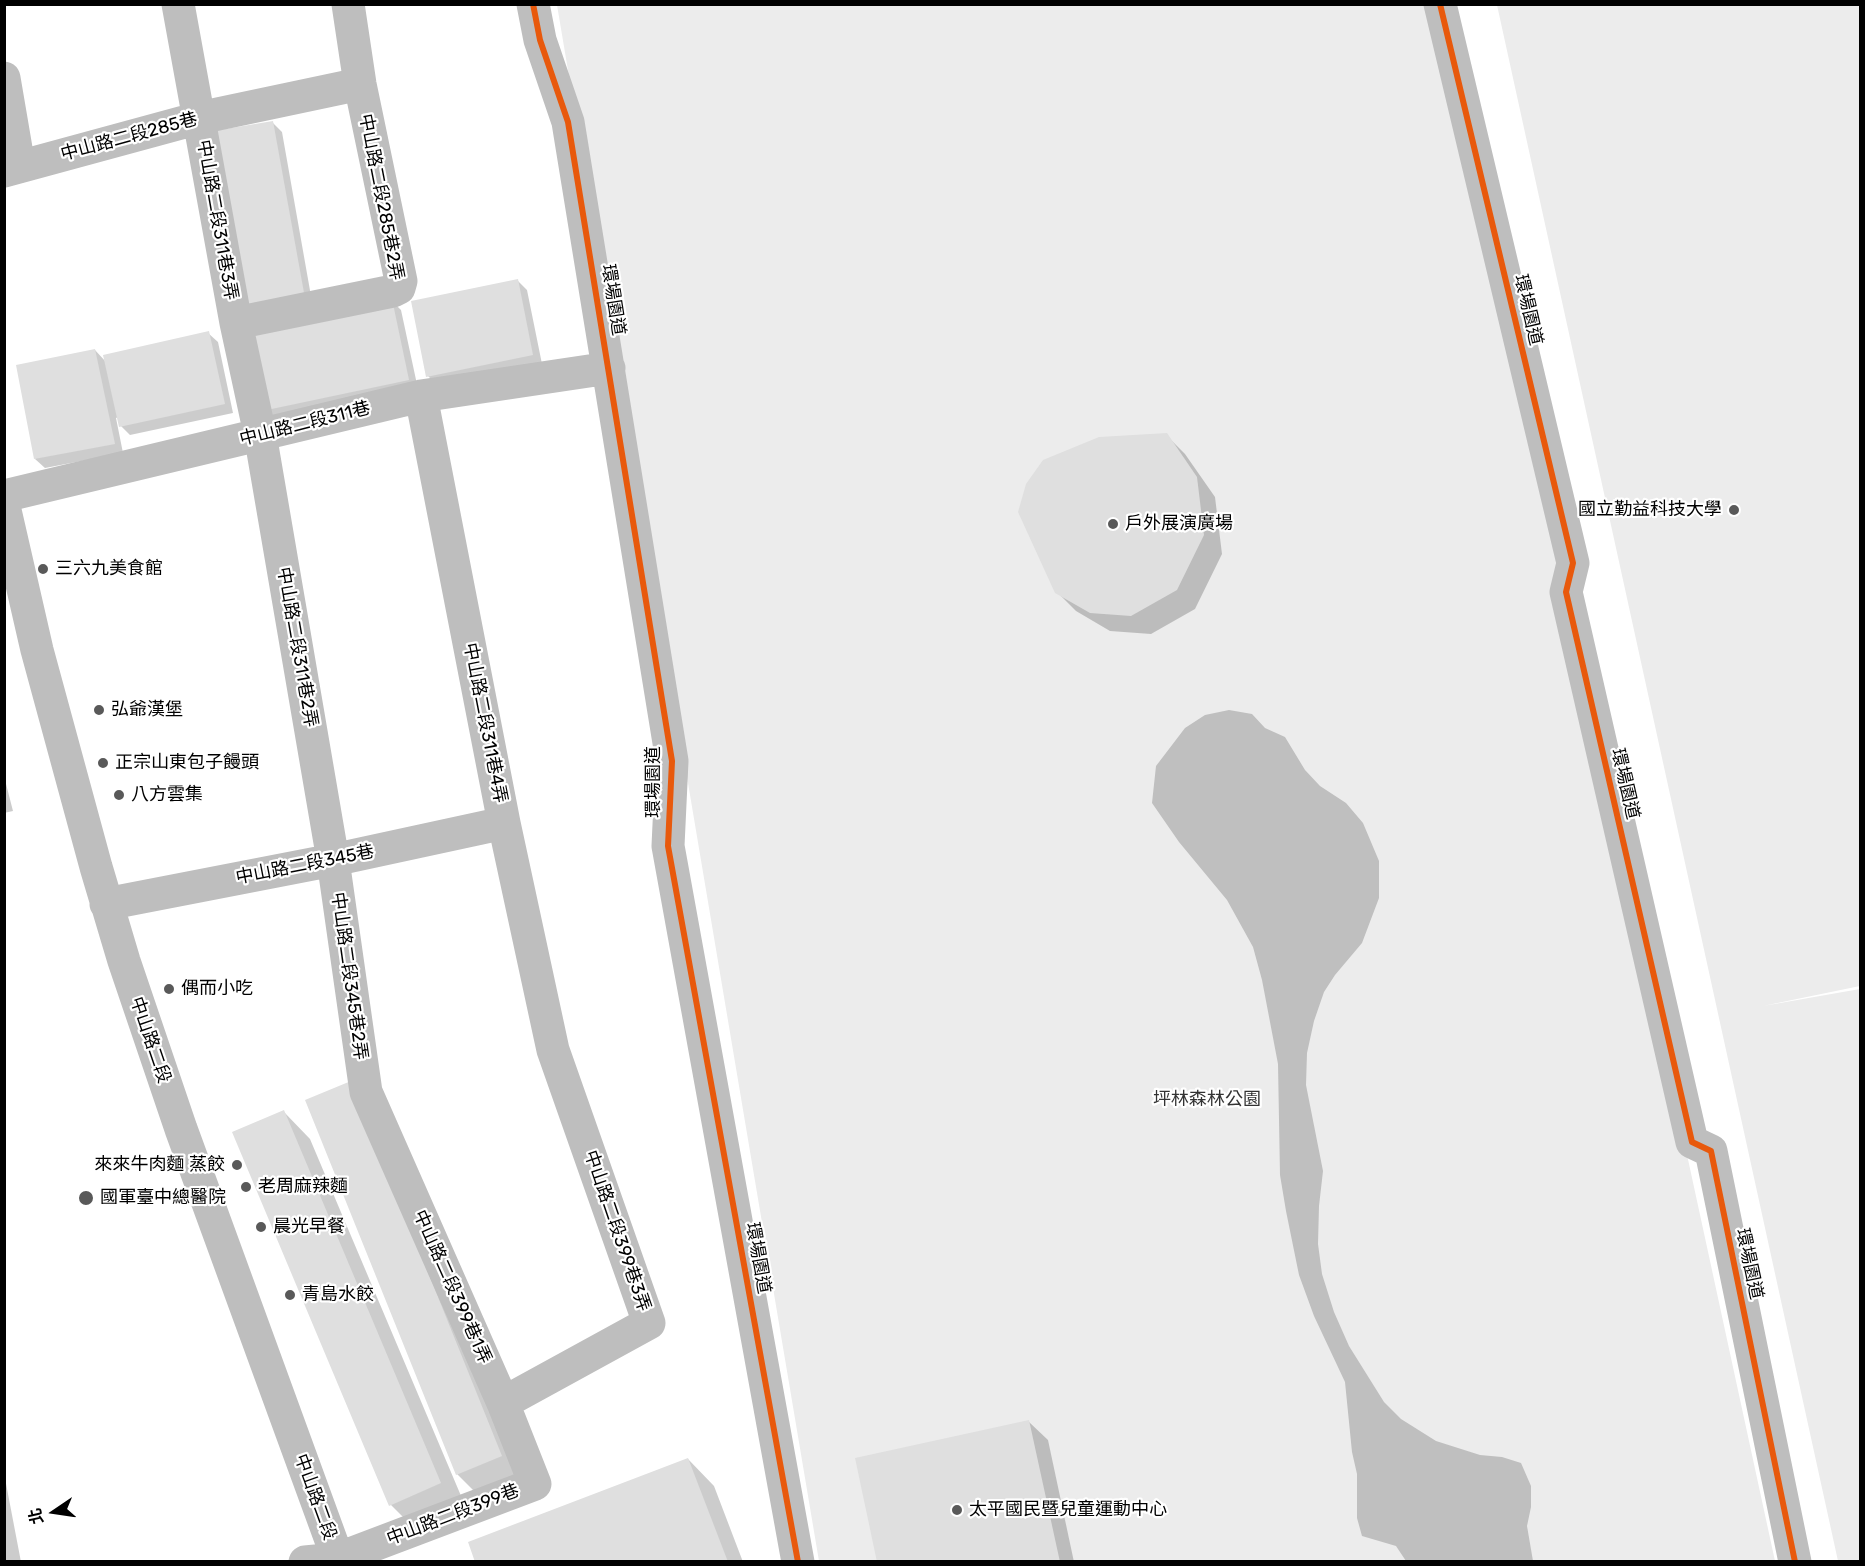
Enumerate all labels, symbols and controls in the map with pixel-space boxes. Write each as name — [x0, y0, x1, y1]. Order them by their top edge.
street label: 中山路二段285巷 — [58, 108, 200, 166]
street label: 中山路二段285巷2弄 — [354, 112, 408, 282]
street label: 中山路二段311巷3弄 — [192, 138, 242, 302]
street label: 環場園道 — [597, 263, 629, 337]
street label: 環場園道 — [1509, 272, 1547, 348]
street label: 中山路二段311巷 — [237, 397, 373, 451]
place label: 國立勤益科技大學 — [1578, 499, 1722, 521]
marker: 國立勤益科技大學 — [1727, 503, 1741, 517]
place label: 戶外展演廣場 — [1125, 513, 1233, 535]
marker: 戶外展演廣場 — [1106, 517, 1120, 531]
place label: 三六九美食館 — [55, 558, 163, 580]
marker: 三六九美食館 — [36, 562, 50, 576]
street label: 中山路二段311巷2弄 — [272, 565, 322, 729]
street label: 中山路二段311巷4弄 — [459, 641, 511, 805]
place label: 弘爺漢堡 — [111, 699, 183, 721]
marker: 弘爺漢堡 — [92, 703, 106, 717]
street label: 環場園道 — [643, 746, 665, 818]
street label: 環場園道 — [1606, 746, 1644, 822]
place label: 正宗山東包子饅頭 — [115, 752, 259, 774]
marker: 正宗山東包子饅頭 — [96, 756, 110, 770]
place label: 八方雲集 — [131, 784, 203, 806]
marker: 八方雲集 — [112, 788, 126, 802]
street label: 中山路二段345巷 — [234, 841, 376, 889]
street label: 中山路二段345巷2弄 — [327, 891, 371, 1061]
place label: 偶而小吃 — [181, 978, 253, 1000]
marker: 偶而小吃 — [162, 982, 176, 996]
street label: 中山路二段 — [125, 994, 175, 1086]
park label: 坪林森林公園 — [1153, 1089, 1261, 1111]
street label: 中山路二段399巷3弄 — [579, 1148, 655, 1314]
place label: 來來牛肉麵 蒸餃 — [95, 1154, 225, 1176]
marker: 來來牛肉麵 蒸餃 — [230, 1158, 244, 1172]
place label: 老周麻辣麵 — [258, 1176, 348, 1198]
marker: 老周麻辣麵 — [239, 1180, 253, 1194]
place label: 國軍臺中總醫院 — [100, 1187, 226, 1209]
marker: 國軍臺中總醫院 — [77, 1189, 95, 1207]
street label: 中山路二段399巷1弄 — [408, 1207, 496, 1367]
place label: 晨光早餐 — [273, 1216, 345, 1238]
marker: 晨光早餐 — [254, 1220, 268, 1234]
street label: 環場園道 — [741, 1221, 775, 1295]
street label: 環場園道 — [1731, 1227, 1767, 1301]
place label: 青島水餃 — [302, 1284, 374, 1306]
marker: 青島水餃 — [283, 1288, 297, 1302]
street label: 中山路二段 — [289, 1451, 341, 1543]
street label: 中山路二段399巷 — [384, 1480, 522, 1550]
north arrow — [24, 1482, 84, 1542]
place label: 太平國民暨兒童運動中心 — [969, 1499, 1167, 1521]
marker: 太平國民暨兒童運動中心 — [950, 1503, 964, 1517]
text: 北 — [25, 1506, 47, 1526]

